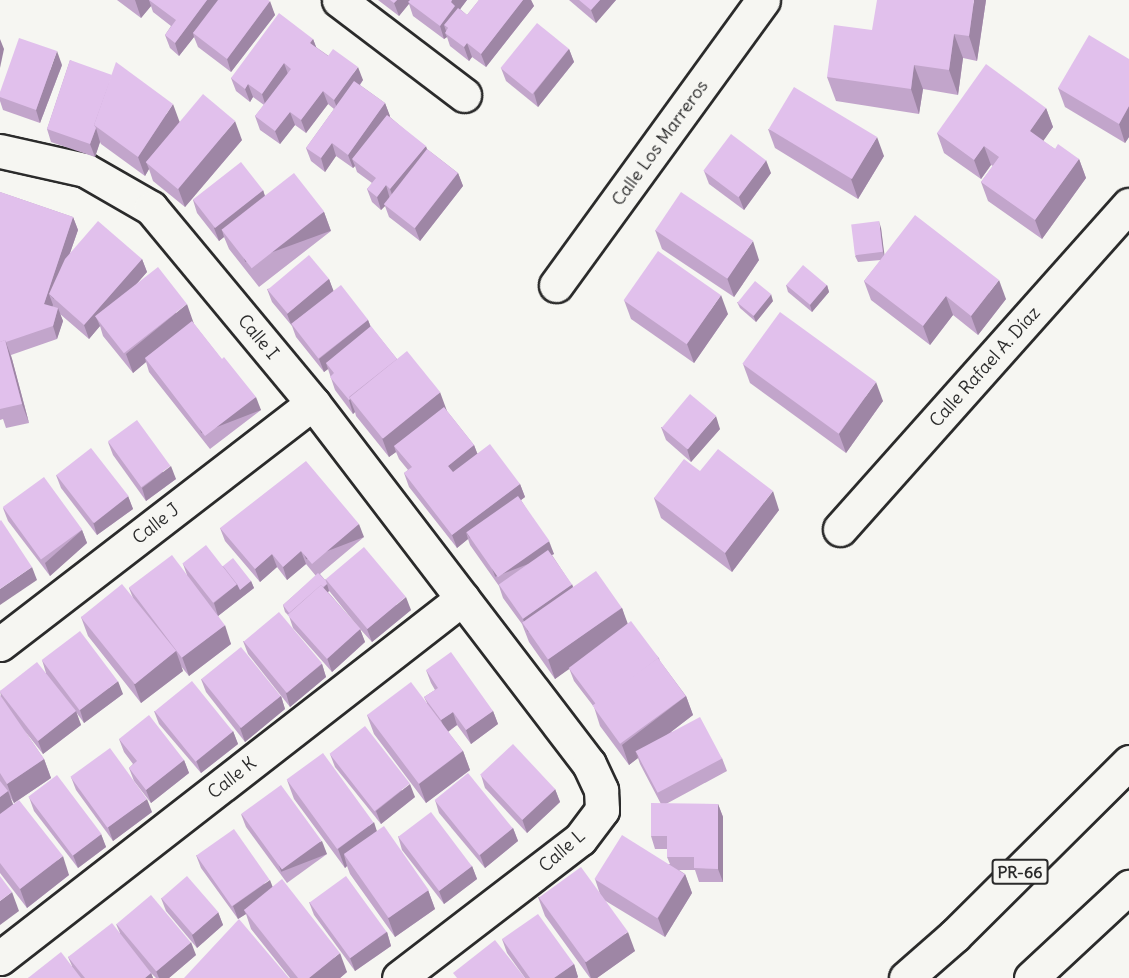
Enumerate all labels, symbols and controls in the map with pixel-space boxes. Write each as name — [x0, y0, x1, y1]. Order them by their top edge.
street label: Calle Los Marreros — [607, 76, 713, 210]
street label: Calle Rafael A. Díaz — [925, 302, 1045, 432]
street label: Calle I — [233, 310, 283, 364]
street label: Calle J — [128, 499, 184, 549]
street label: Calle K — [204, 753, 260, 803]
street label: Calle L — [535, 825, 589, 877]
road number: PR-66 — [992, 859, 1048, 885]

